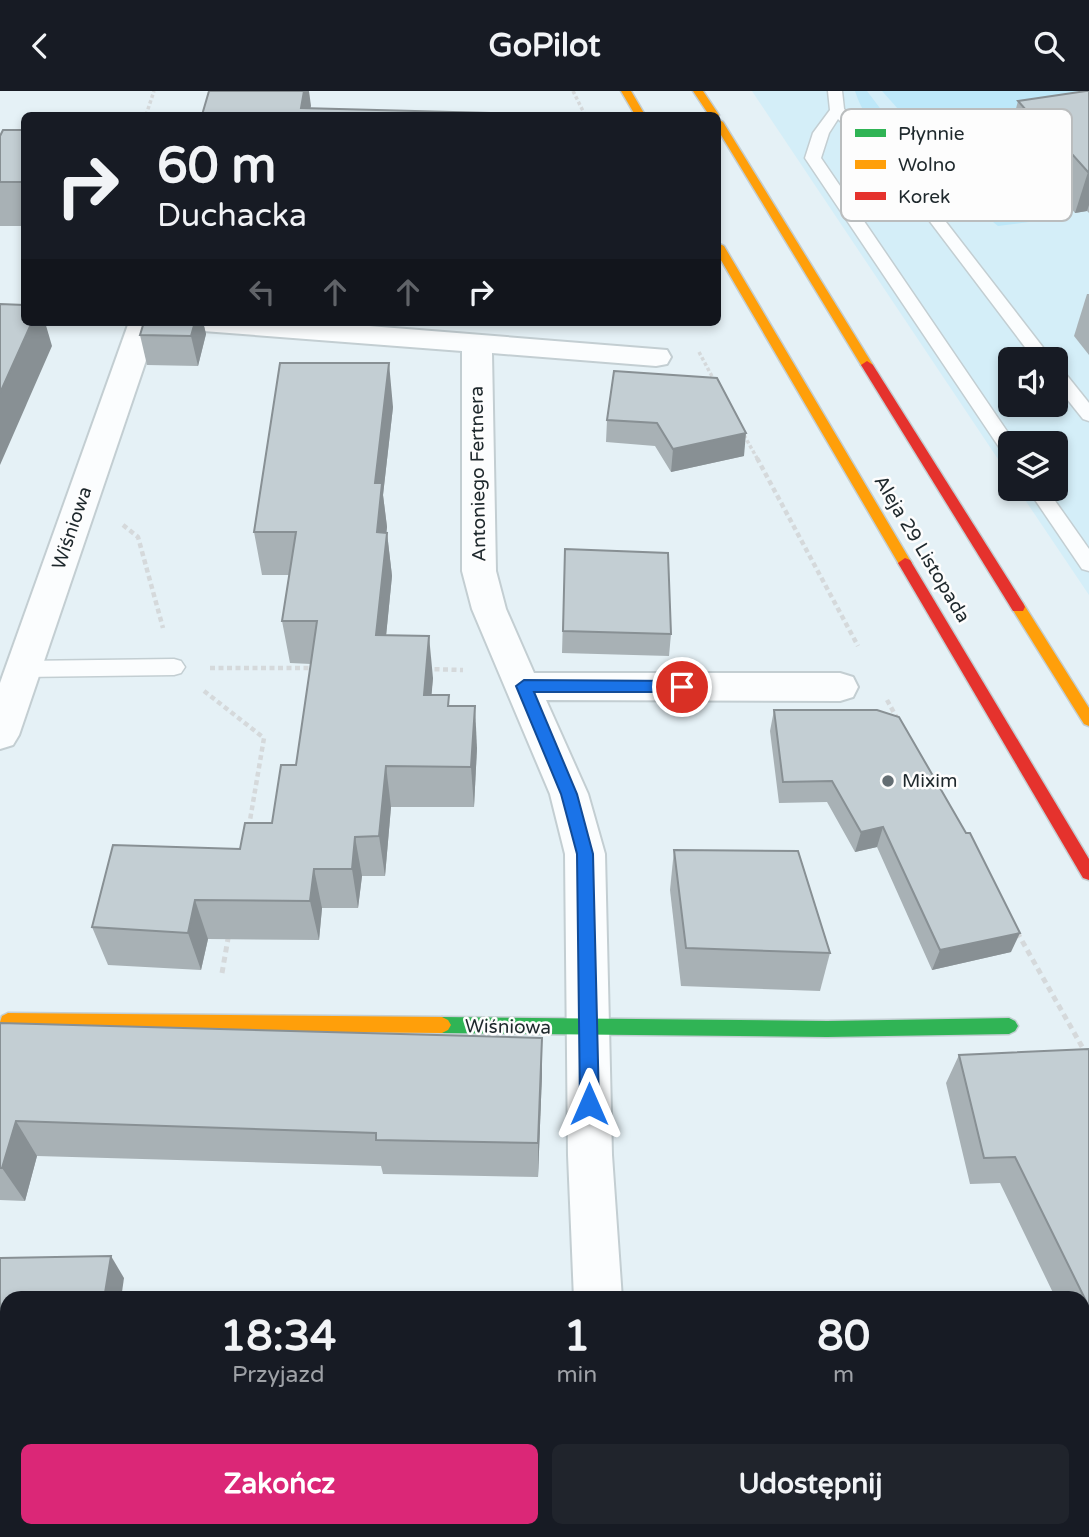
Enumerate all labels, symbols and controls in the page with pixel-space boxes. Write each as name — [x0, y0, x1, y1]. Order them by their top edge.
icon: back — [21, 27, 59, 65]
text: GoPilot — [489, 27, 600, 65]
icon: search — [1030, 27, 1068, 65]
legend — [841, 109, 1072, 221]
text: Płynnie — [898, 123, 965, 145]
text: 60 m — [157, 137, 276, 196]
icon: right — [42, 140, 133, 231]
text: Wolno — [898, 154, 956, 176]
text: Korek — [898, 186, 950, 208]
text: Duchacka — [157, 197, 307, 235]
icon: left — [243, 273, 281, 311]
icon: ahead — [316, 273, 354, 311]
icon: ahead — [389, 273, 427, 311]
icon: right — [462, 273, 500, 311]
map controls — [998, 347, 1068, 501]
button: sound — [998, 347, 1068, 417]
street label: Antoniego Fertnera — [465, 386, 491, 562]
button: layers — [998, 431, 1068, 501]
street label: Aleja 29 Listopada — [869, 472, 975, 626]
street label: Wiśniowa — [48, 484, 96, 572]
pin — [652, 657, 712, 717]
icon: arrive — [663, 668, 701, 706]
place label: Mixim — [902, 770, 957, 792]
marker: Mixim — [880, 773, 896, 789]
street label: Wiśniowa — [465, 1015, 551, 1039]
position arrow — [552, 1067, 626, 1141]
text: 18:34 — [220, 1311, 336, 1362]
text: 1 — [564, 1311, 590, 1362]
text: 80 — [817, 1311, 870, 1362]
text: Przyjazd — [232, 1361, 325, 1389]
text: min — [556, 1361, 597, 1389]
text: m — [833, 1361, 854, 1389]
button: Zakończ — [21, 1444, 538, 1524]
button: Udostępnij — [552, 1444, 1069, 1524]

